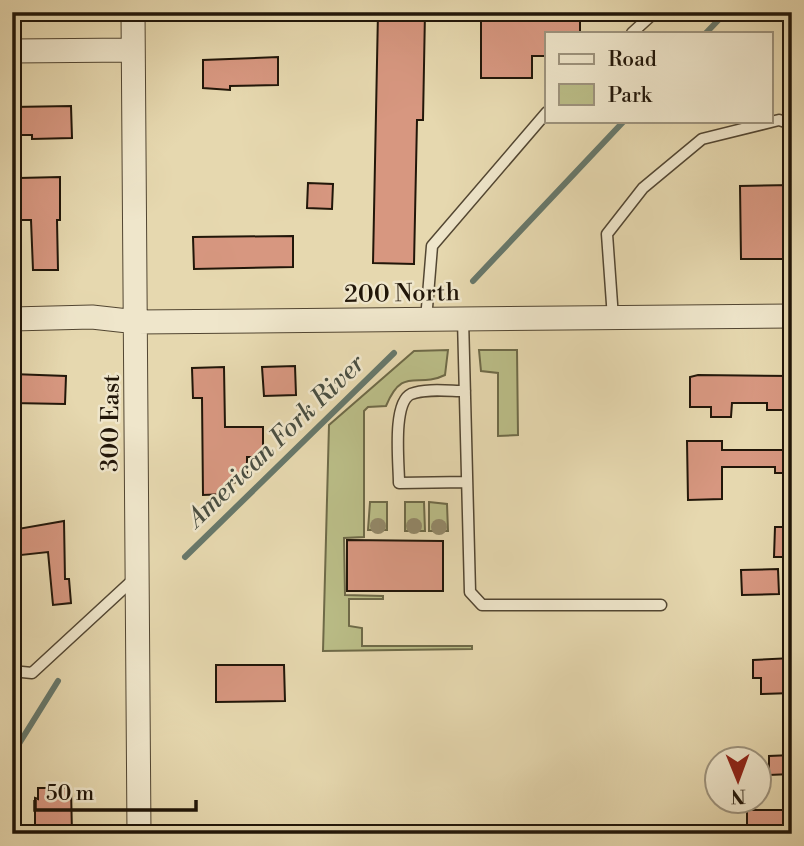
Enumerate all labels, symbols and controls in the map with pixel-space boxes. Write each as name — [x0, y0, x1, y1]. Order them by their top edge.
legend — [545, 32, 772, 122]
text: Road — [608, 47, 657, 73]
text: Park — [608, 83, 653, 109]
street label: 200 North — [344, 278, 460, 310]
water label: American Fork River — [178, 347, 372, 536]
street label: 300 East — [95, 373, 127, 472]
north arrow — [702, 744, 772, 814]
scale bar — [35, 769, 196, 813]
text: 50 m — [46, 781, 94, 807]
text: N — [731, 784, 746, 808]

